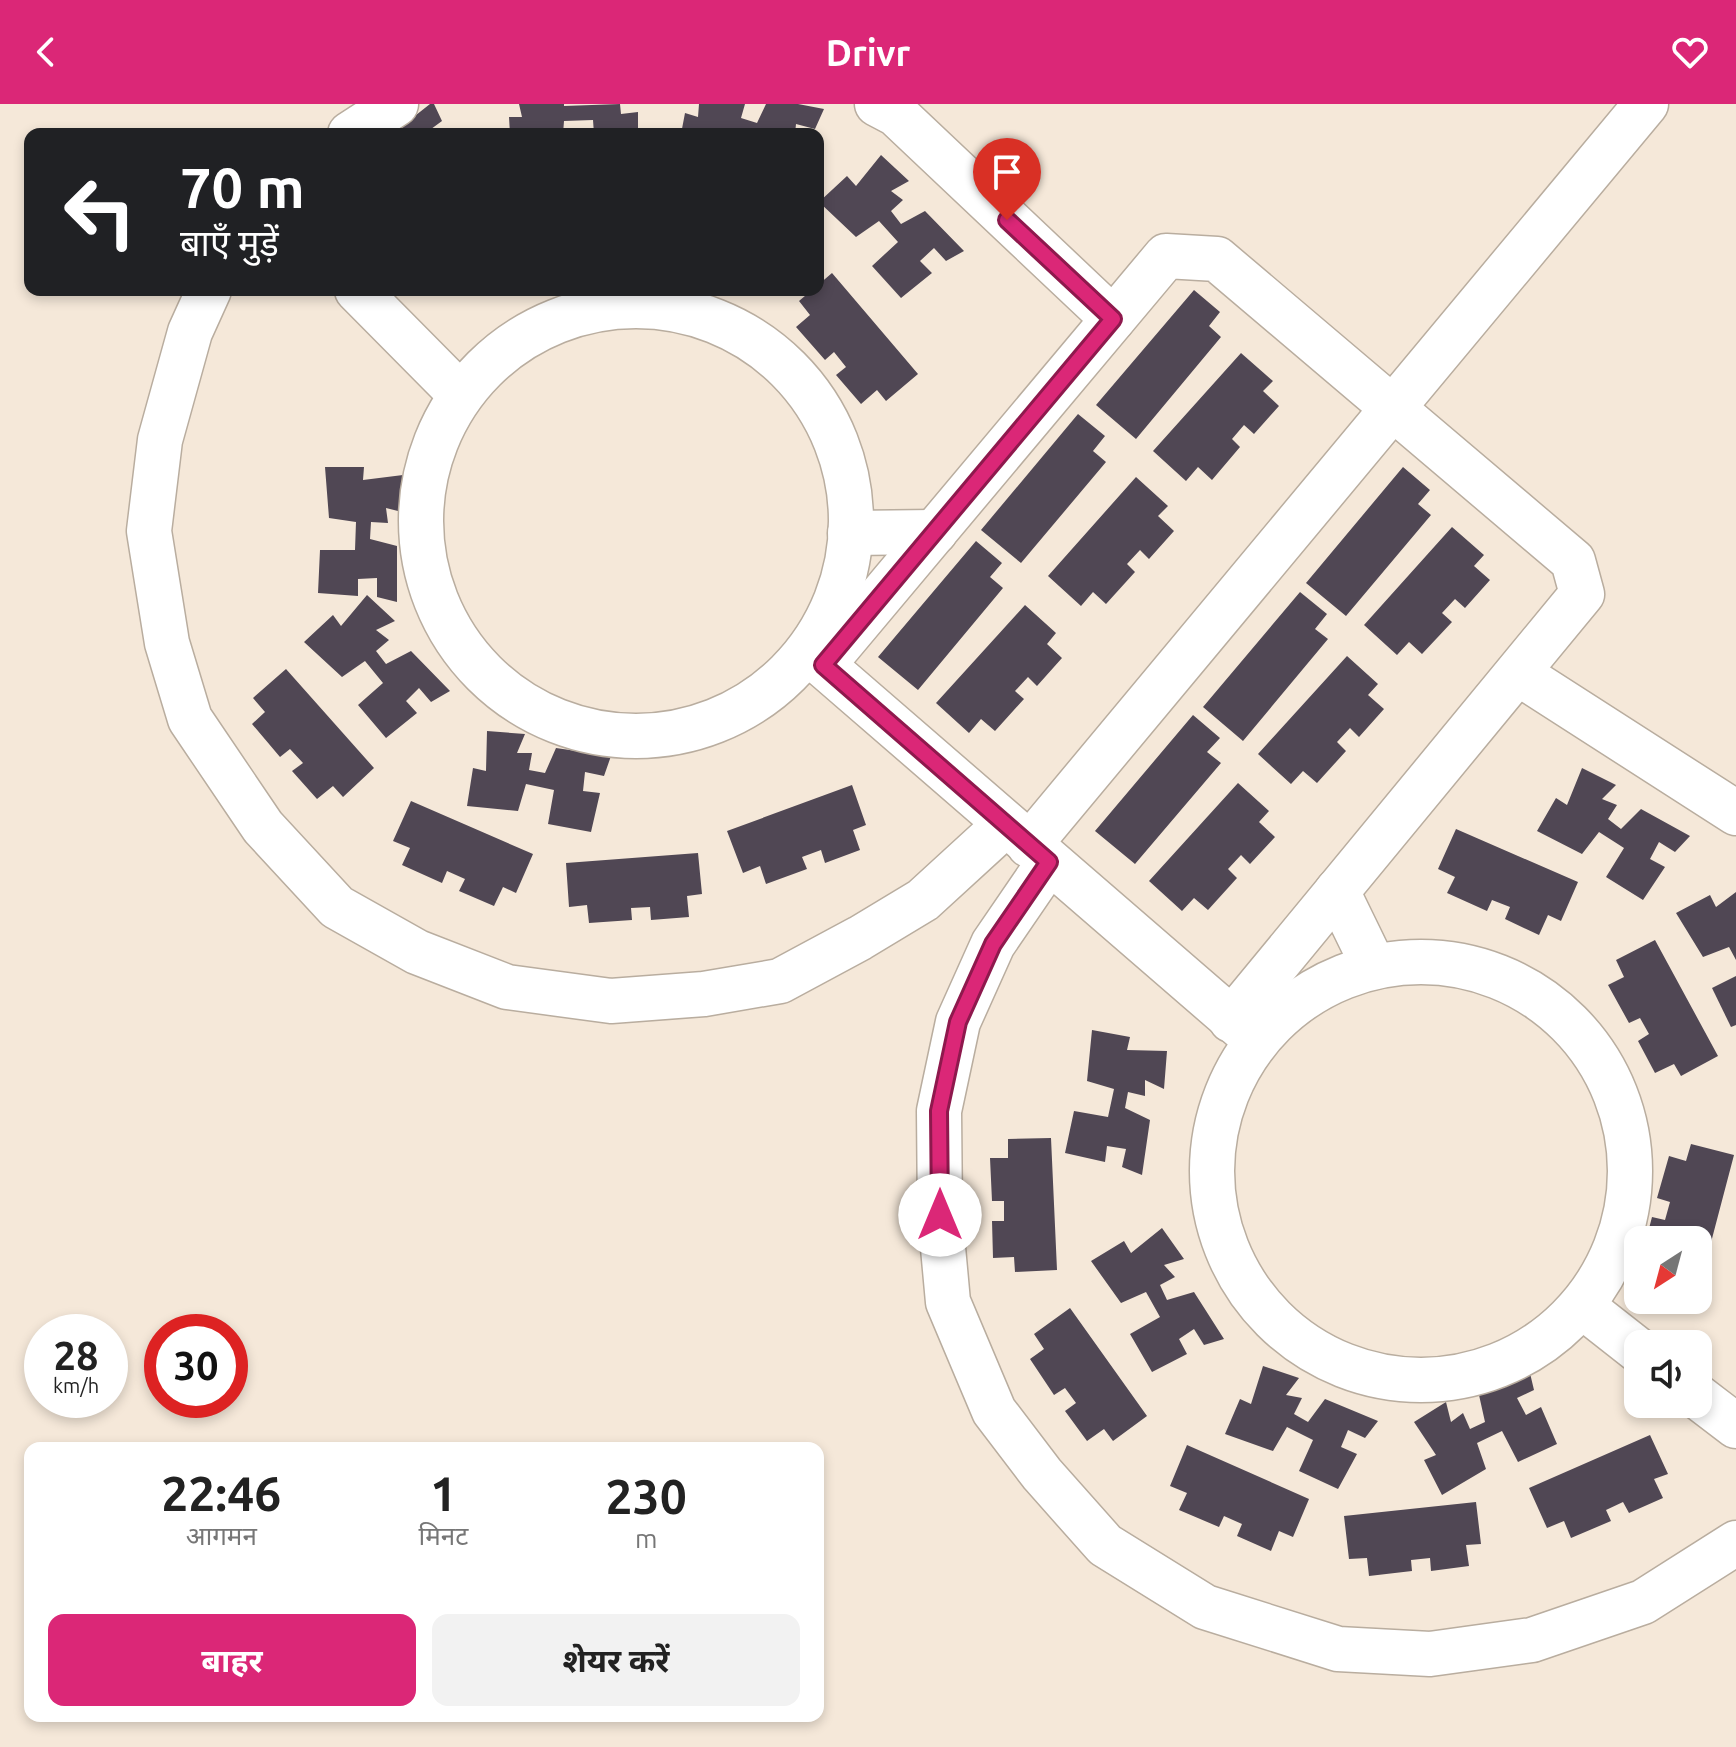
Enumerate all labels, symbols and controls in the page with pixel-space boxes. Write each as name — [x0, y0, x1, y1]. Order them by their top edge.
icon: back — [24, 30, 68, 74]
icon: heart — [1668, 30, 1712, 74]
text: Drivr — [826, 32, 910, 73]
pin — [973, 138, 1041, 220]
icon: arrive — [985, 150, 1029, 194]
text: 70 m — [180, 156, 305, 219]
icon: left — [48, 160, 152, 264]
text: बाएँ मुड़ें — [180, 222, 279, 263]
position arrow — [898, 1173, 982, 1257]
north arrow — [1624, 1226, 1712, 1314]
map controls — [1624, 1226, 1712, 1418]
speed limit sign: 30 — [144, 1314, 248, 1418]
button: sound — [1624, 1330, 1712, 1418]
text: 28 — [53, 1333, 99, 1378]
text: km/h — [53, 1374, 99, 1397]
text: 22:46 — [161, 1466, 281, 1520]
text: 1 — [430, 1466, 457, 1520]
text: 230 — [606, 1469, 687, 1523]
text: आगमन — [186, 1521, 257, 1550]
text: मिनट — [419, 1521, 468, 1550]
text: m — [635, 1524, 657, 1553]
button: बाहर — [48, 1614, 416, 1706]
button: शेयर करें — [432, 1614, 800, 1706]

